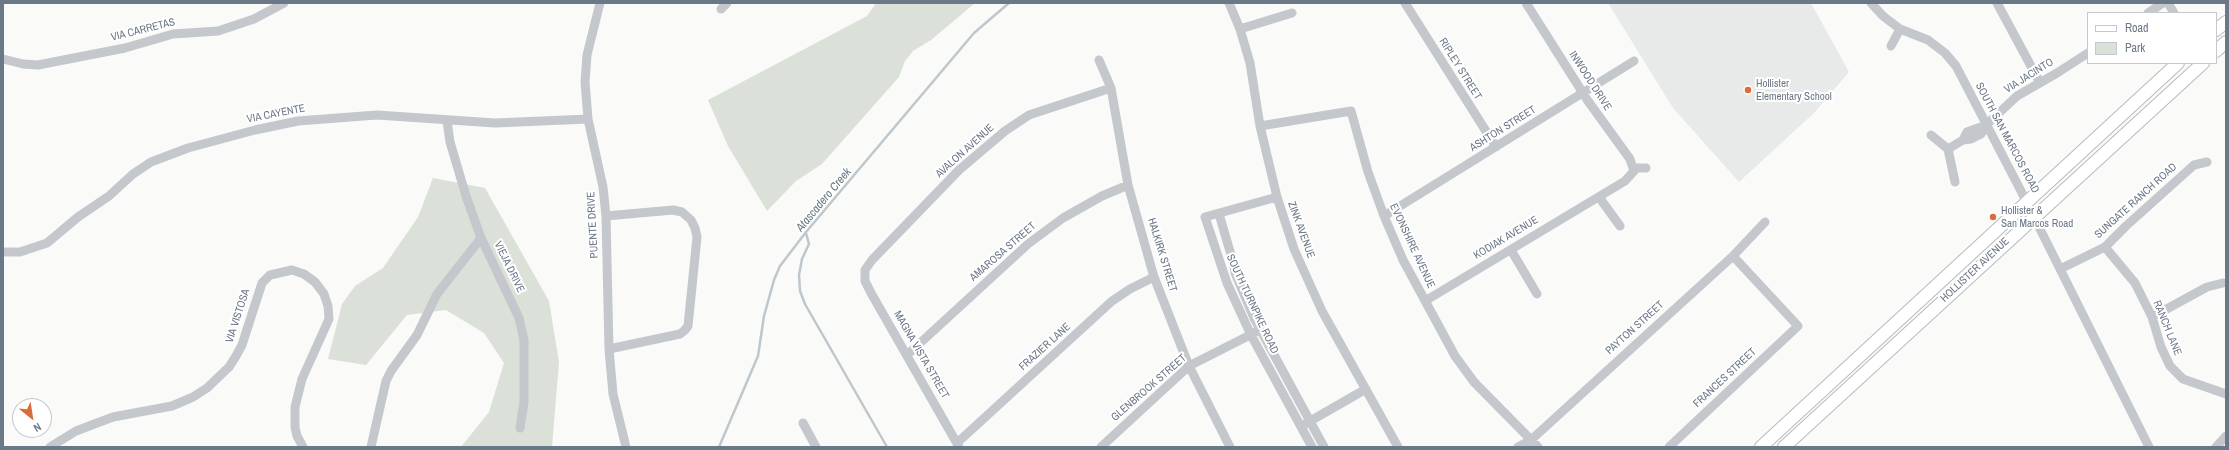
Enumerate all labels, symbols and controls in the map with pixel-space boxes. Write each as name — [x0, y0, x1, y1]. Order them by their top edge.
legend — [2087, 12, 2217, 64]
street label: VIA CARRETAS — [110, 16, 176, 44]
text: Road — [2125, 20, 2149, 36]
street label: RIPLEY STREET — [1436, 36, 1484, 102]
text: Park — [2125, 40, 2145, 56]
street label: INWOOD DRIVE — [1566, 49, 1614, 113]
street label: VIA JACINTO — [2002, 56, 2056, 96]
place label: Hollister Elementary School — [1756, 77, 1832, 103]
street label: SOUTH SAN MARCOS ROAD — [1972, 80, 2042, 196]
marker: Hollister Elementary School — [1743, 85, 1753, 95]
street label: VIA CAYENTE — [246, 102, 306, 126]
street label: ASHTON STREET — [1467, 103, 1539, 155]
street label: AVALON AVENUE — [933, 121, 997, 181]
street label: SUNGATE RANCH ROAD — [2092, 161, 2180, 241]
water label: Atascadero Creek — [793, 165, 855, 235]
street label: PUENTE DRIVE — [585, 191, 601, 259]
street label: ZINK AVENUE — [1285, 200, 1317, 260]
street label: EVONSHIRE AVENUE — [1387, 201, 1437, 291]
place label: Hollister & San Marcos Road — [2001, 204, 2073, 230]
marker: Hollister & San Marcos Road — [1988, 212, 1998, 222]
street label: KODIAK AVENUE — [1471, 214, 1541, 262]
street label: HALKIRK STREET — [1144, 216, 1180, 294]
street label: AMAROSA STREET — [967, 220, 1039, 284]
street label: HOLLISTER AVENUE — [1938, 235, 2012, 305]
street label: VIEJA DRIVE — [491, 239, 527, 295]
street label: SOUTH TURNPIKE ROAD — [1223, 252, 1281, 356]
street label: VIA VISTOSA — [223, 287, 253, 345]
street label: PAYTON STREET — [1603, 298, 1667, 358]
street label: RANCH LANE — [2150, 299, 2184, 357]
street label: MAGNA VISTA STREET — [891, 309, 951, 401]
street label: FRAZIER LANE — [1017, 320, 1073, 374]
street label: FRANCES STREET — [1691, 345, 1759, 411]
street label: GLENBROOK STREET — [1109, 352, 1189, 424]
north arrow — [12, 398, 52, 438]
text: N — [31, 420, 44, 435]

